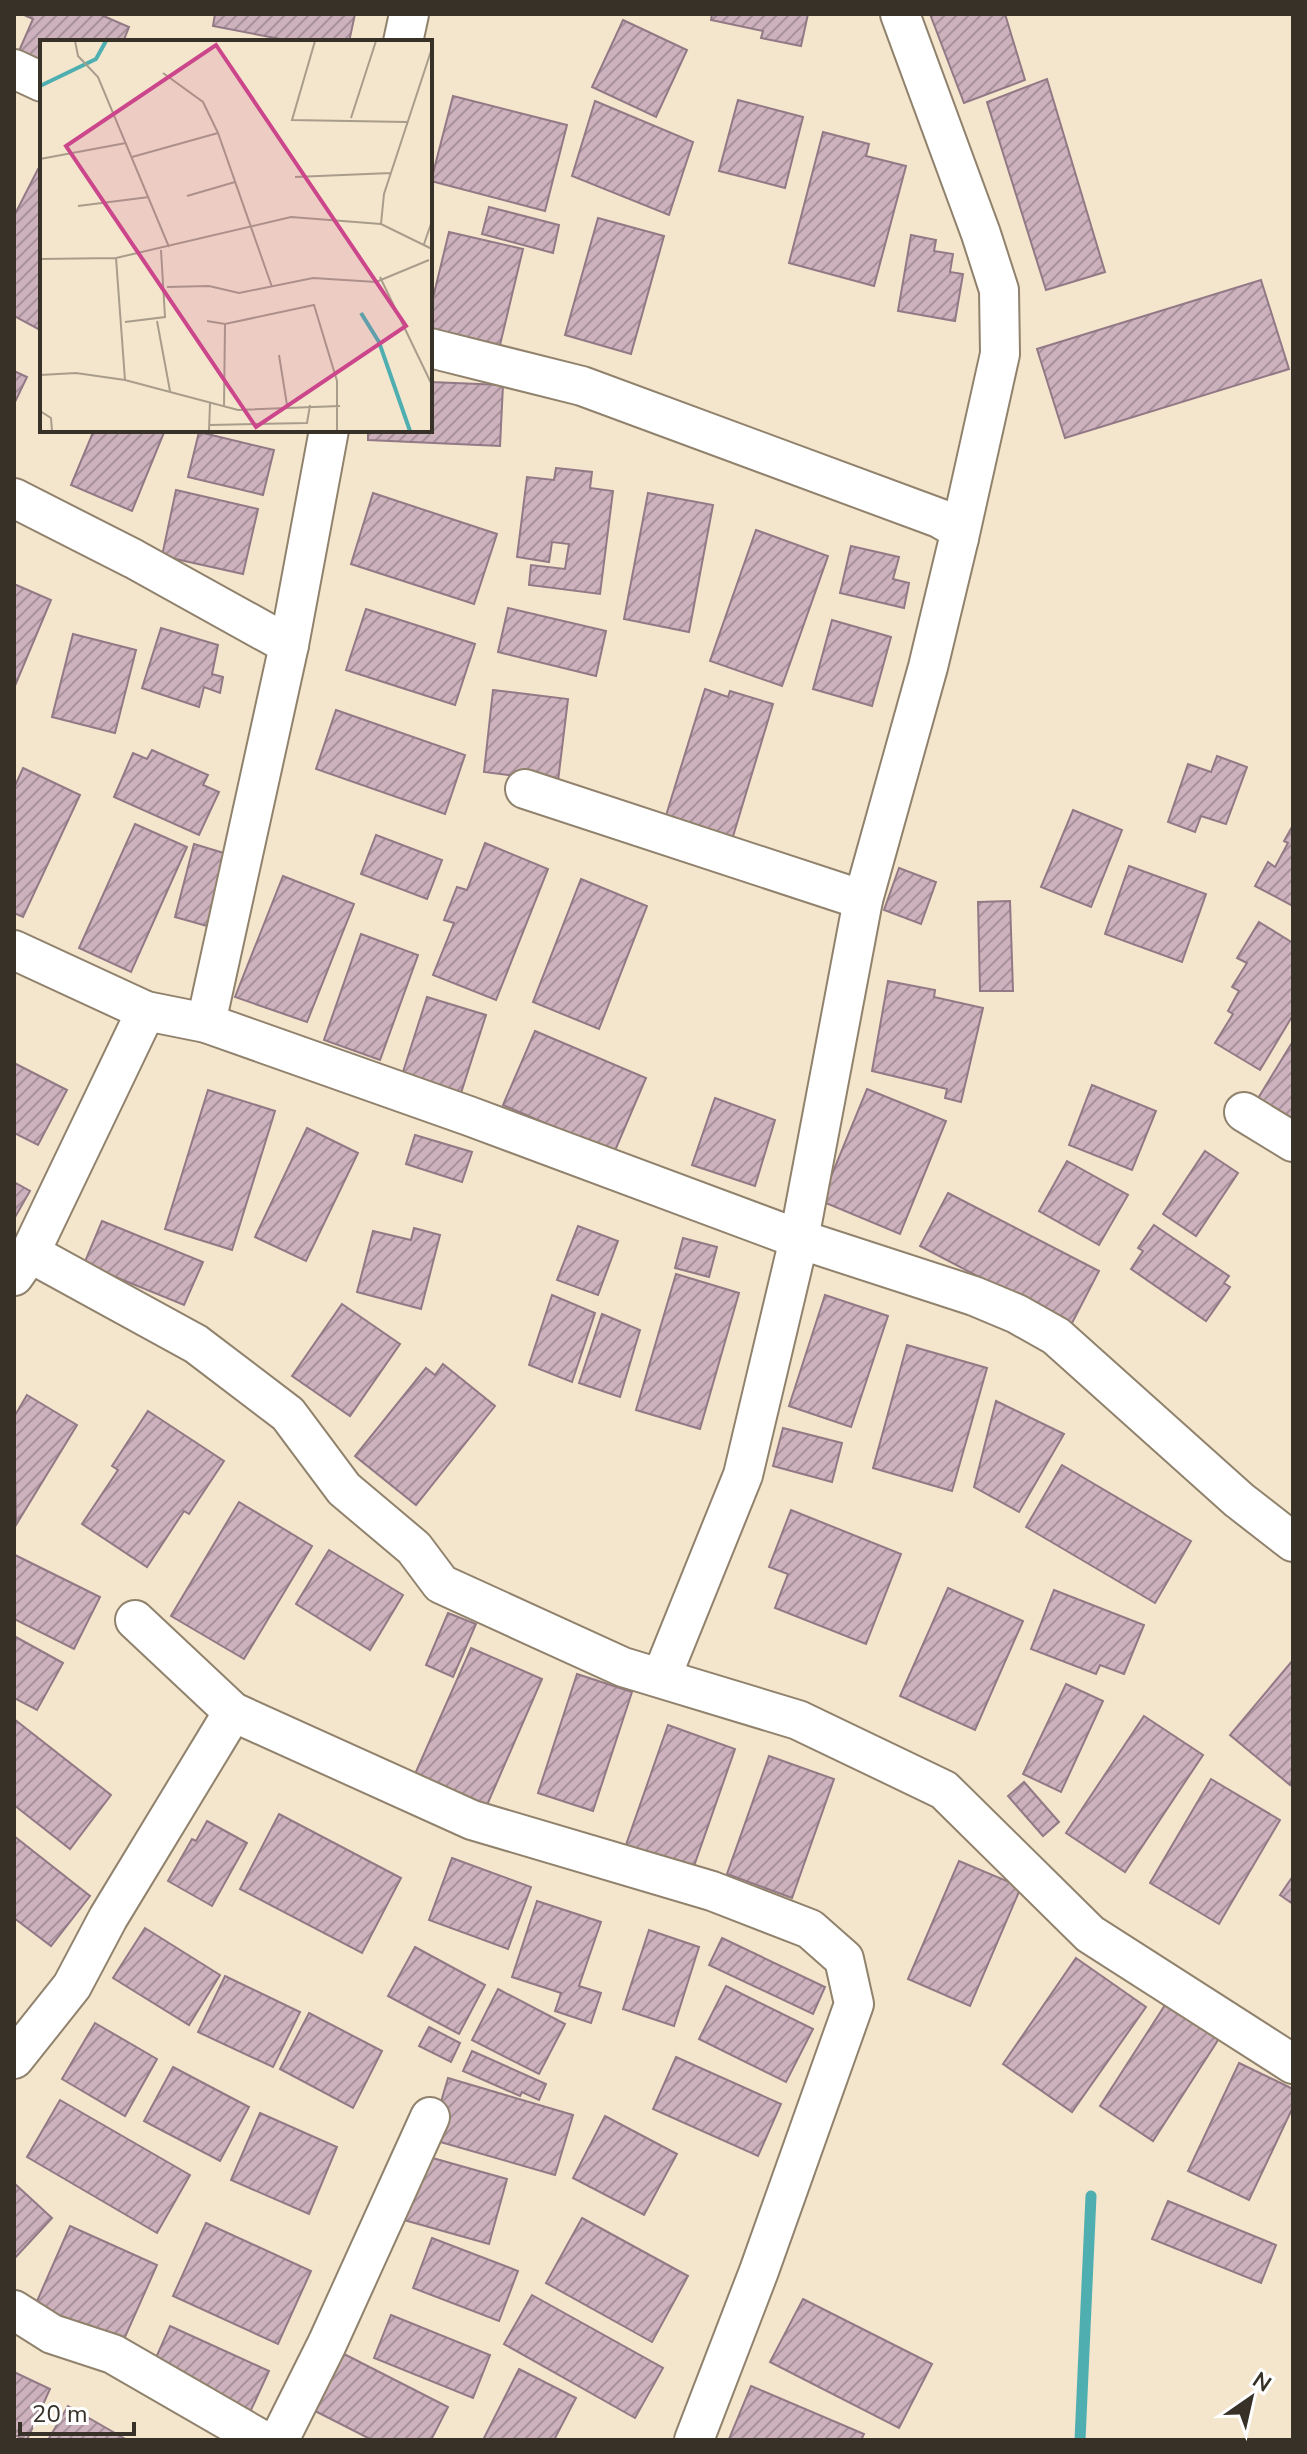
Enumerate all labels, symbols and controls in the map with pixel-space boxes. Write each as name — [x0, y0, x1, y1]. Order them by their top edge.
inset map — [40, 40, 432, 432]
north arrow — [1211, 2358, 1291, 2438]
text: N — [1246, 2365, 1277, 2399]
scale bar — [20, 2386, 134, 2436]
text: 20 m — [32, 2398, 88, 2430]

